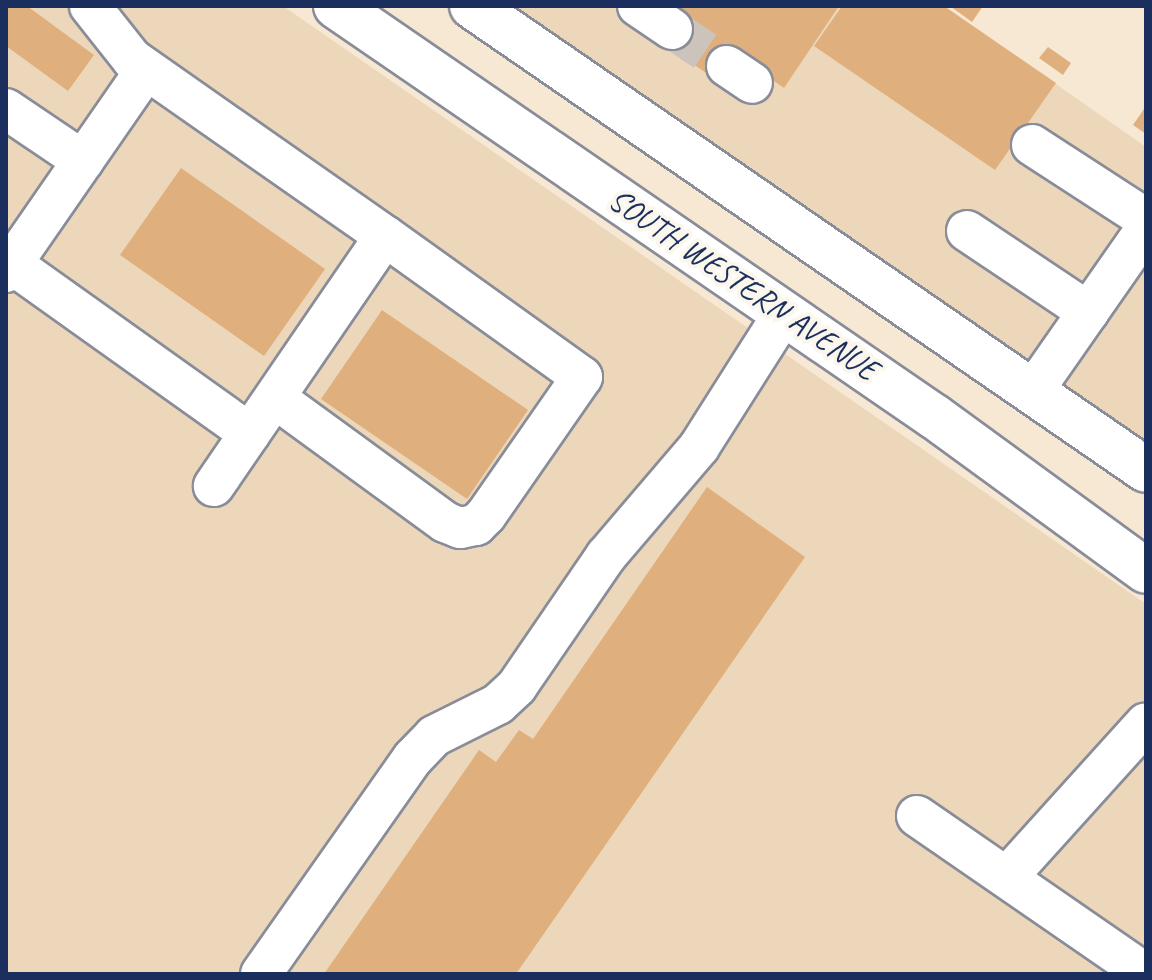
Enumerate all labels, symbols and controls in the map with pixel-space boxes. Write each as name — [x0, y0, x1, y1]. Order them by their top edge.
street label: SOUTH WESTERN AVENUE — [602, 181, 884, 389]

